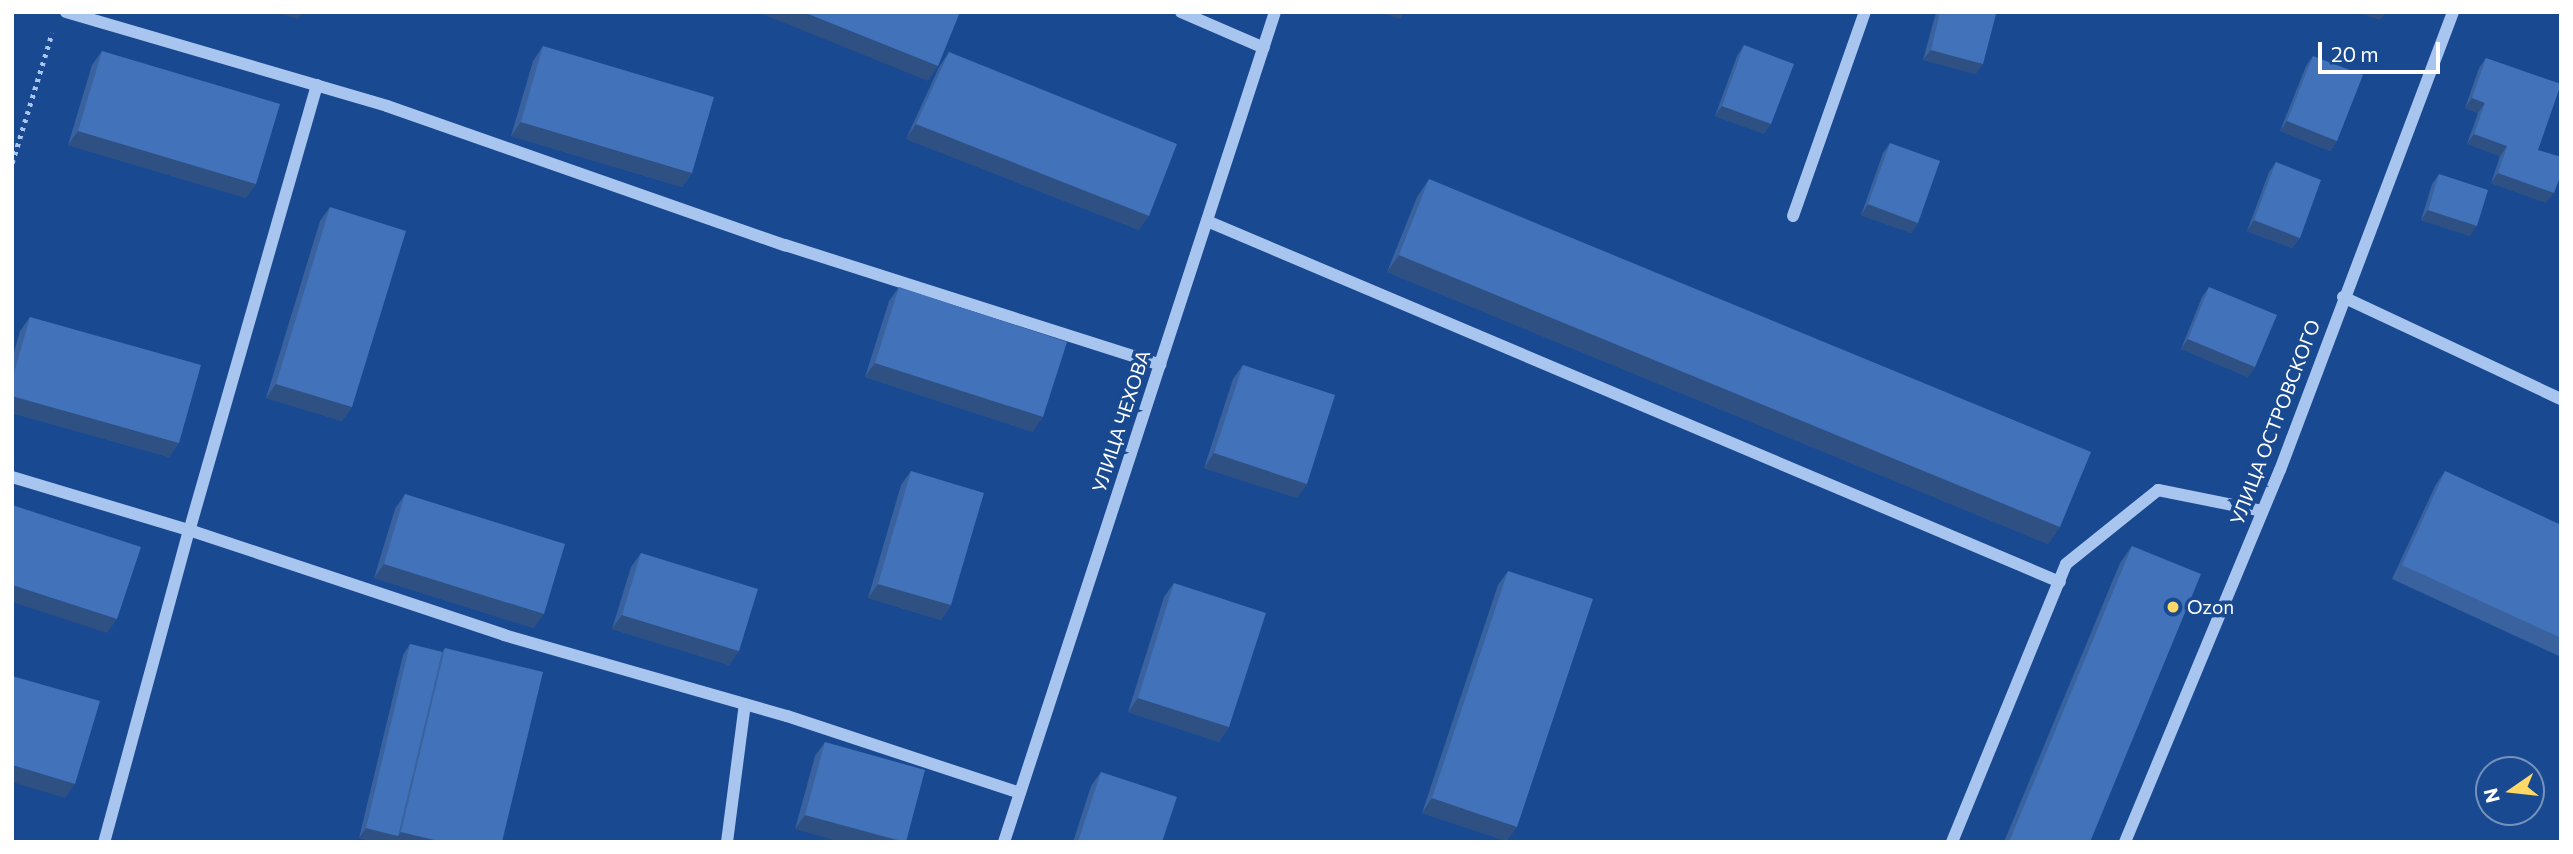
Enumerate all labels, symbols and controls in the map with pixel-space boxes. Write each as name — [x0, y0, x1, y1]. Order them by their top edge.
scale bar — [2321, 28, 2444, 72]
text: 20 m — [2331, 41, 2379, 66]
street label: УЛИЦА ОСТРОВСКОГО — [2225, 316, 2325, 528]
street label: УЛИЦА ЧЕХОВА — [1087, 347, 1155, 495]
place label: Ozon — [2187, 596, 2234, 618]
marker: Ozon — [2165, 599, 2181, 615]
north arrow — [2475, 756, 2545, 826]
text: N — [2478, 786, 2504, 805]

